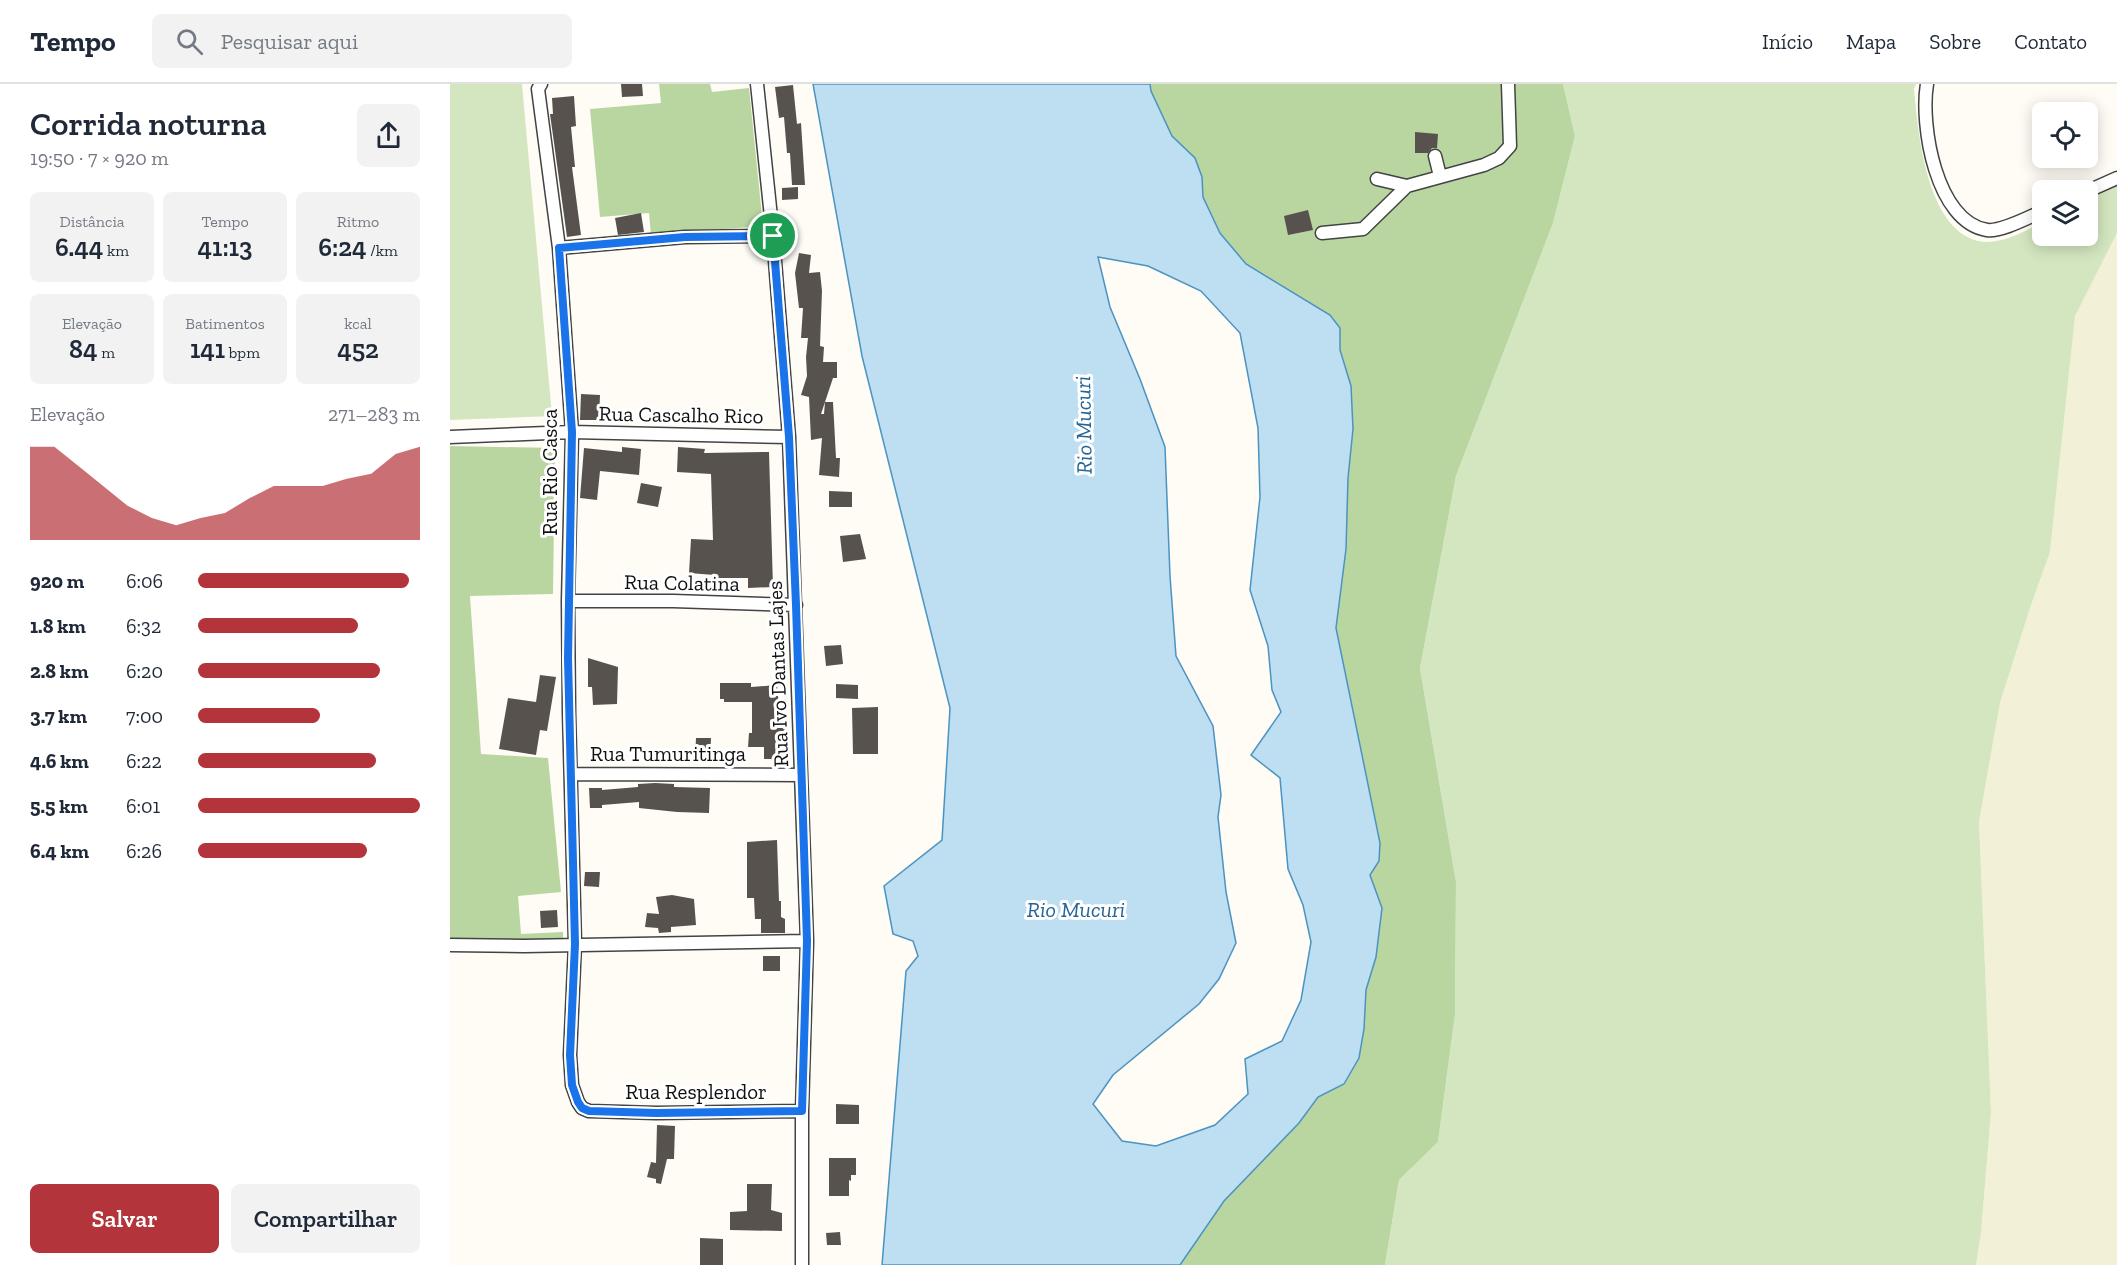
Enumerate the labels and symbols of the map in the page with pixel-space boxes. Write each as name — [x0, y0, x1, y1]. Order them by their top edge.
pin — [747, 210, 798, 261]
water label: Rio Mucuri — [1069, 376, 1098, 474]
street label: Rua Cascalho Rico — [598, 401, 764, 428]
street label: Rua Rio Casca — [537, 409, 562, 535]
street label: Rua Colatina — [624, 569, 740, 596]
street label: Rua Ivo Dantas Lajes — [762, 580, 794, 768]
street label: Rua Tumuritinga — [590, 741, 746, 766]
water label: Rio Mucuri — [1027, 896, 1125, 923]
street label: Rua Resplendor — [625, 1079, 767, 1104]

